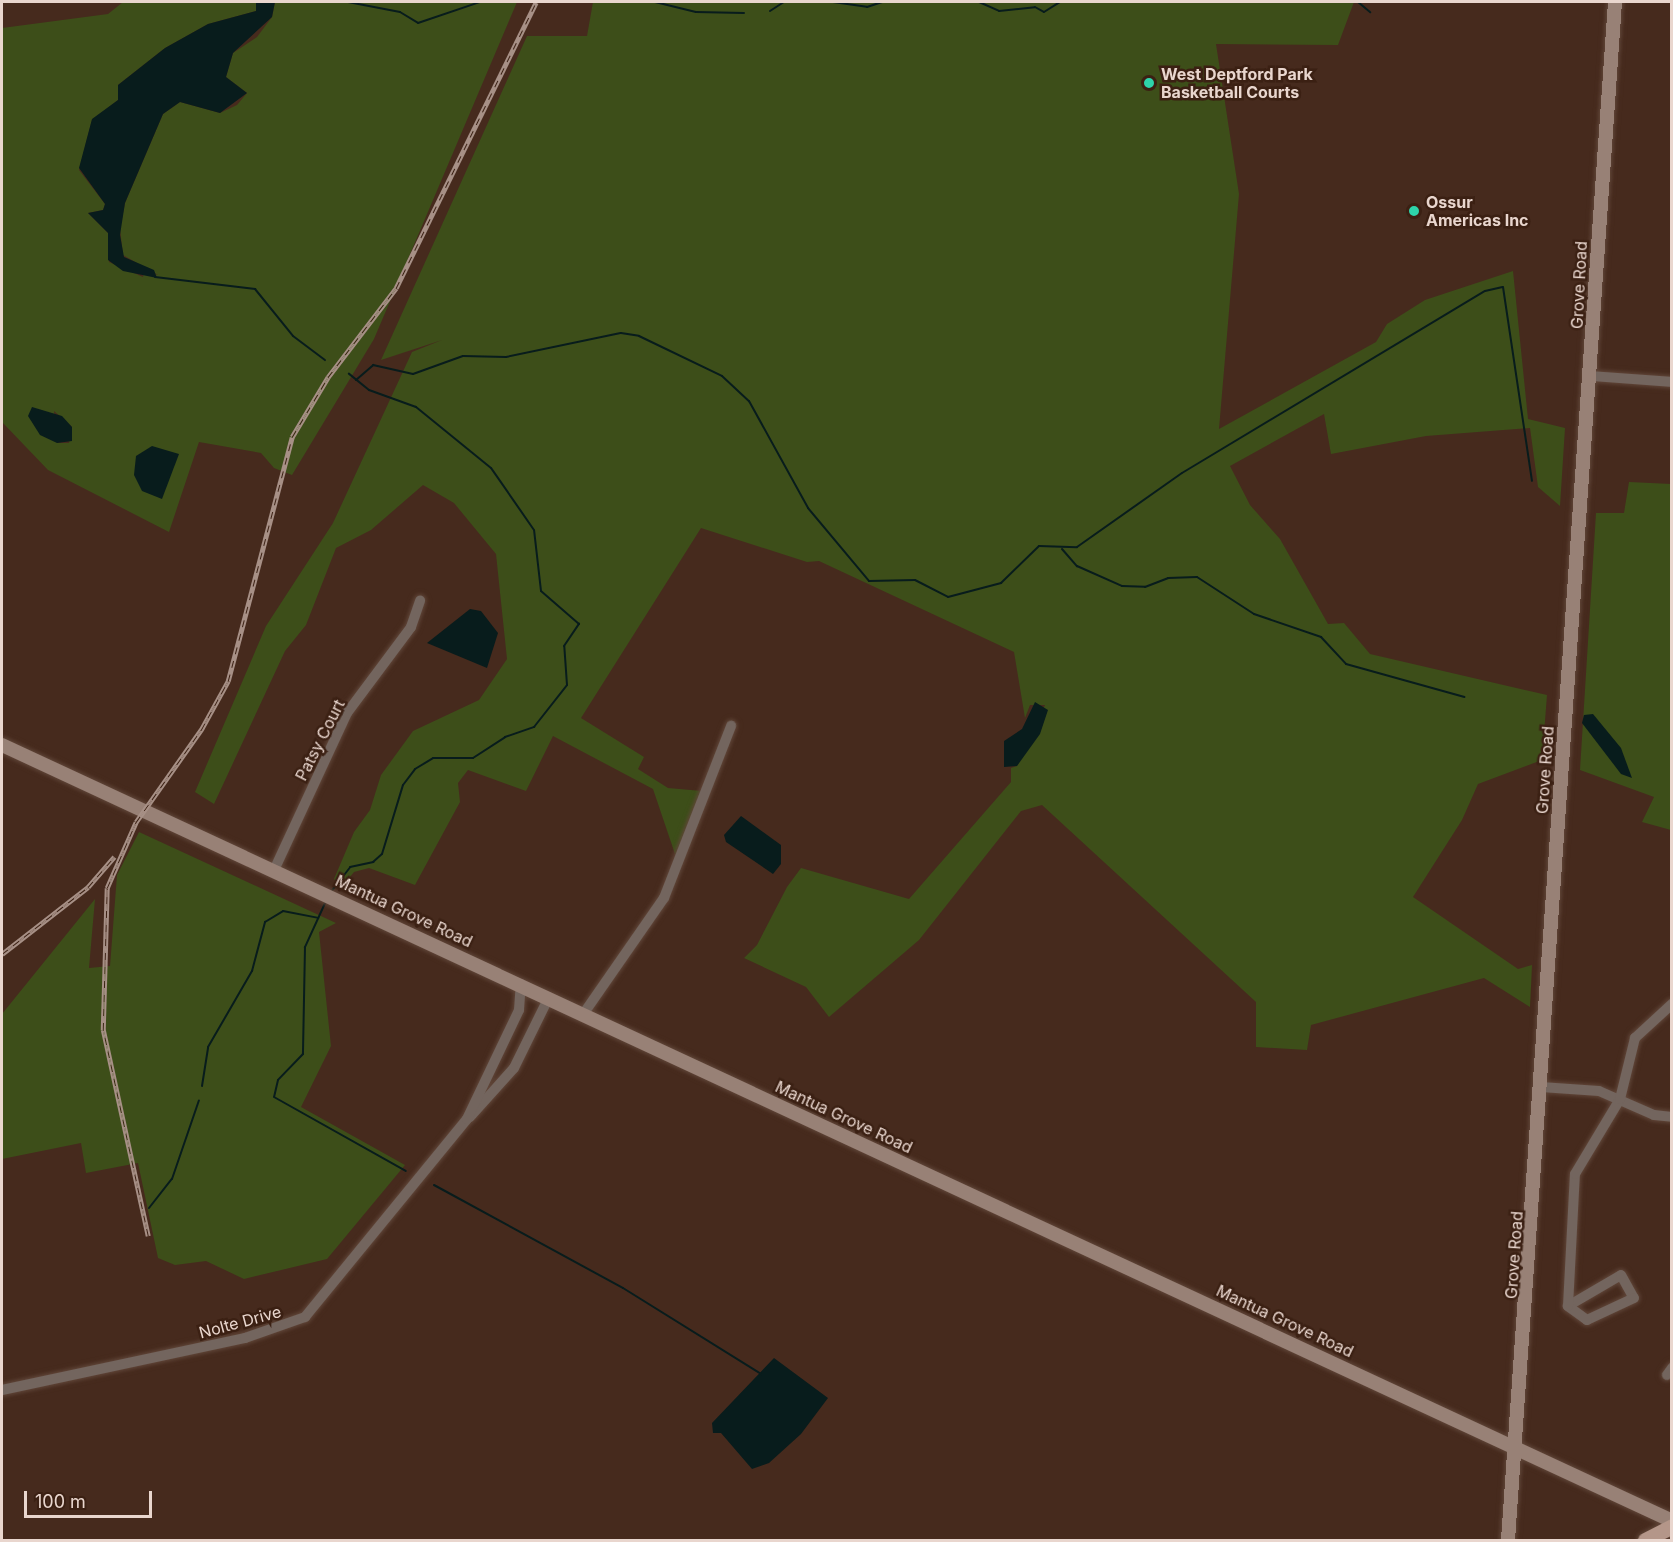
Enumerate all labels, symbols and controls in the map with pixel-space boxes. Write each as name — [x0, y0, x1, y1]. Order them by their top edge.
place label: West Deptford Park Basketball Courts — [1161, 64, 1313, 102]
marker: West Deptford Park Basketball Courts — [1142, 76, 1156, 90]
place label: Ossur Americas Inc — [1426, 192, 1529, 230]
marker: Ossur Americas Inc — [1407, 204, 1421, 218]
street label: Grove Road — [1567, 241, 1591, 329]
street label: Patsy Court — [291, 696, 349, 784]
street label: Grove Road — [1532, 725, 1558, 815]
street label: Mantua Grove Road — [332, 871, 476, 951]
street label: Mantua Grove Road — [772, 1077, 916, 1157]
street label: Grove Road — [1501, 1210, 1527, 1300]
street label: Mantua Grove Road — [1213, 1281, 1357, 1361]
street label: Nolte Drive — [197, 1302, 283, 1342]
scale bar — [27, 1479, 154, 1517]
text: 100 m — [35, 1491, 86, 1512]

